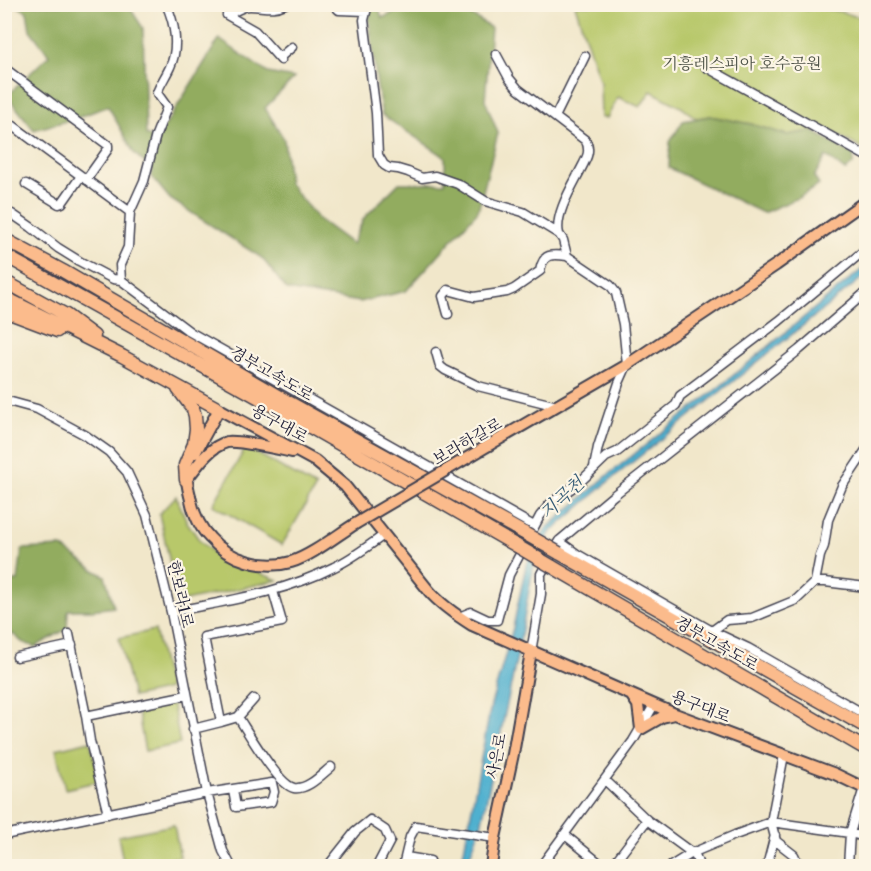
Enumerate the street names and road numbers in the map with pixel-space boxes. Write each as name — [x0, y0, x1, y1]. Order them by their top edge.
street label: 경부고속도로 — [227, 341, 318, 405]
street label: 용구대로 — [248, 399, 312, 447]
street label: 보라하갈로 — [429, 413, 506, 469]
street label: 한보라1로 — [164, 558, 199, 630]
street label: 경부고속도로 — [672, 611, 763, 675]
street label: 용구대로 — [669, 686, 734, 727]
street label: 사은로 — [482, 731, 510, 781]

